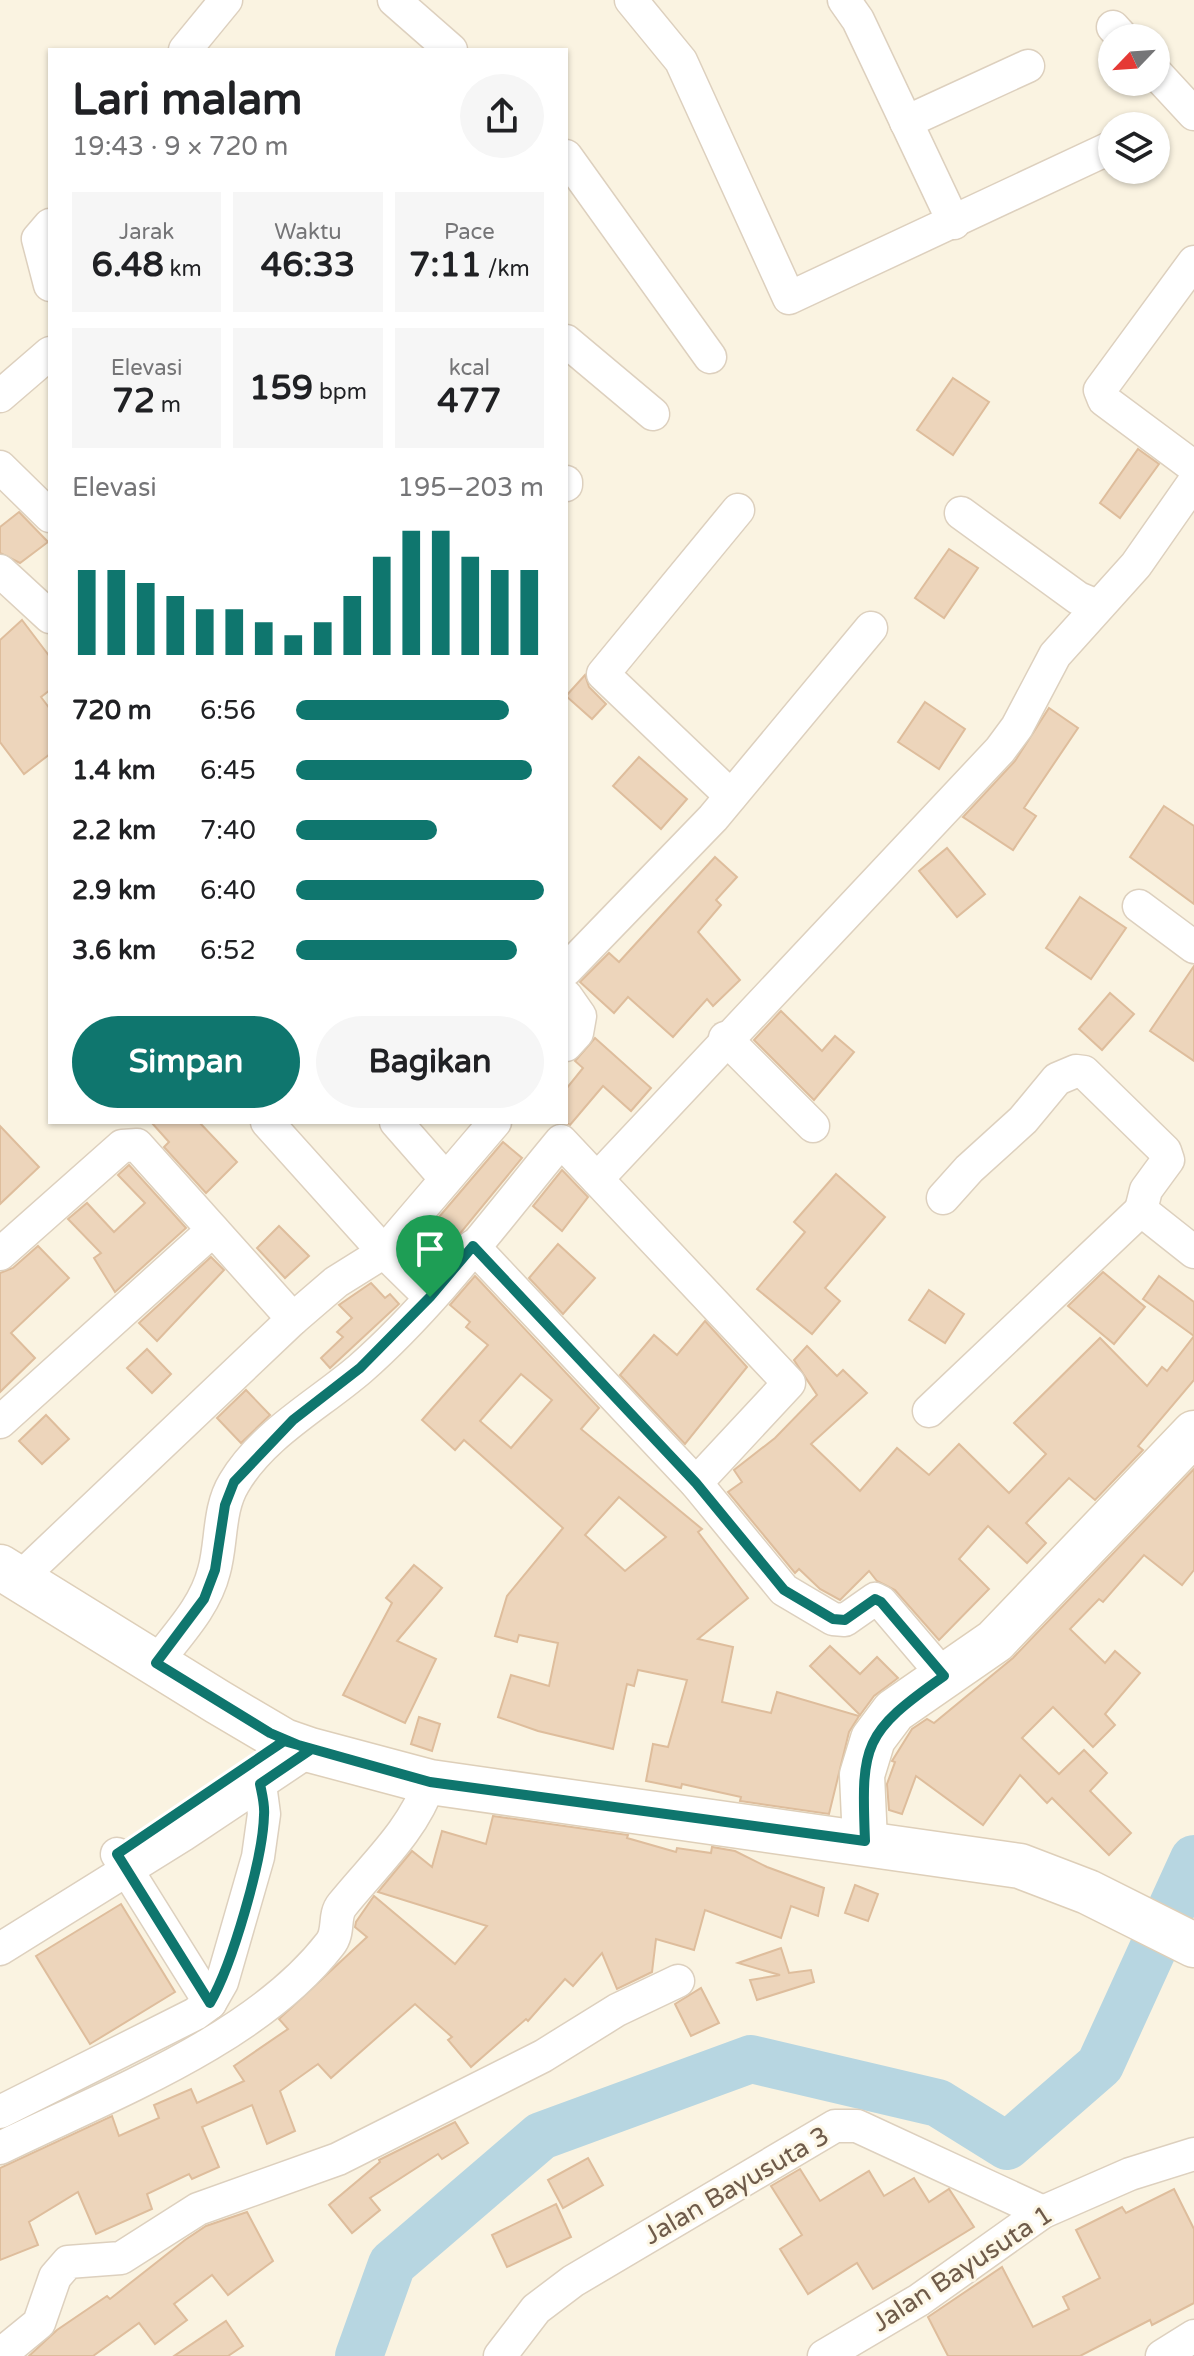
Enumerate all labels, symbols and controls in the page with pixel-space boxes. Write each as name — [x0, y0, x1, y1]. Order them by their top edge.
north arrow — [1098, 24, 1170, 96]
map controls — [1098, 24, 1170, 184]
text: Lari malam — [72, 74, 303, 127]
button: share — [460, 74, 544, 158]
button: layers — [1098, 112, 1170, 184]
text: 19:43 · 9 × 720 m — [72, 131, 288, 162]
text: Jarak — [119, 219, 174, 245]
text: Waktu — [274, 219, 342, 245]
text: Pace — [444, 219, 495, 245]
text: 6.48 — [92, 245, 164, 286]
text: 46:33 — [261, 245, 355, 286]
text: 7:11 — [409, 245, 482, 286]
text: km — [164, 256, 202, 282]
text: /km — [482, 256, 530, 282]
text: Elevasi — [111, 355, 183, 381]
text: kcal — [449, 355, 490, 381]
text: 159 — [249, 368, 313, 409]
text: bpm — [313, 379, 367, 405]
text: 72 — [112, 381, 155, 422]
text: 477 — [437, 381, 501, 422]
text: m — [155, 392, 181, 418]
text: Elevasi — [72, 472, 157, 503]
text: 195–203 m — [398, 472, 544, 503]
text: 720 m — [72, 695, 152, 726]
text: 6:56 — [200, 695, 256, 726]
text: 1.4 km — [72, 755, 156, 786]
text: 6:45 — [200, 755, 256, 786]
text: 2.2 km — [72, 815, 156, 846]
text: 7:40 — [200, 815, 256, 846]
text: 2.9 km — [72, 875, 156, 906]
text: 6:40 — [200, 875, 256, 906]
text: 3.6 km — [72, 935, 156, 966]
text: 6:52 — [200, 935, 256, 966]
button: Simpan — [72, 1016, 300, 1108]
button: Bagikan — [316, 1016, 544, 1108]
pin — [396, 1215, 464, 1297]
icon: arrive — [408, 1227, 452, 1271]
street label: Jalan Bayusuta 3 — [638, 2120, 834, 2251]
street label: Jalan Bayusuta 1 — [866, 2199, 1058, 2338]

